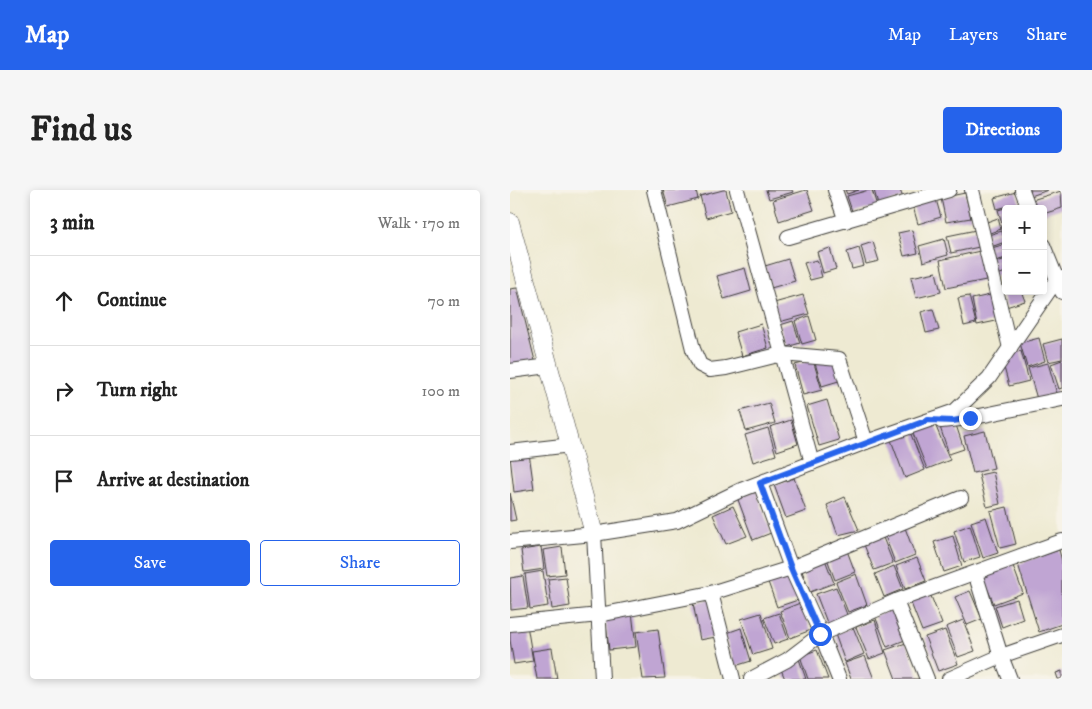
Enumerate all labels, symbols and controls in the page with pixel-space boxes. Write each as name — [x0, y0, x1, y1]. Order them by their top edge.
text: Map — [25, 20, 69, 50]
text: Map — [888, 24, 921, 46]
text: Layers — [949, 24, 998, 46]
text: Share — [1026, 24, 1067, 46]
button: Directions — [943, 107, 1062, 153]
text: Find us — [30, 108, 132, 152]
map controls — [1002, 205, 1047, 295]
button: + — [1002, 205, 1047, 250]
text: 3 min — [50, 210, 95, 236]
text: Walk · 170 m — [378, 213, 460, 233]
button: − — [1002, 250, 1047, 295]
icon: ahead — [50, 287, 78, 315]
text: Continue — [97, 289, 167, 312]
text: 70 m — [428, 291, 460, 311]
icon: right — [50, 377, 78, 405]
text: Turn right — [97, 379, 177, 402]
text: 100 m — [422, 381, 460, 401]
route end — [959, 407, 982, 430]
icon: arrive — [50, 467, 78, 495]
text: Arrive at destination — [97, 469, 249, 492]
button: Save — [50, 540, 250, 586]
button: Share — [260, 540, 460, 586]
route start — [809, 623, 832, 646]

